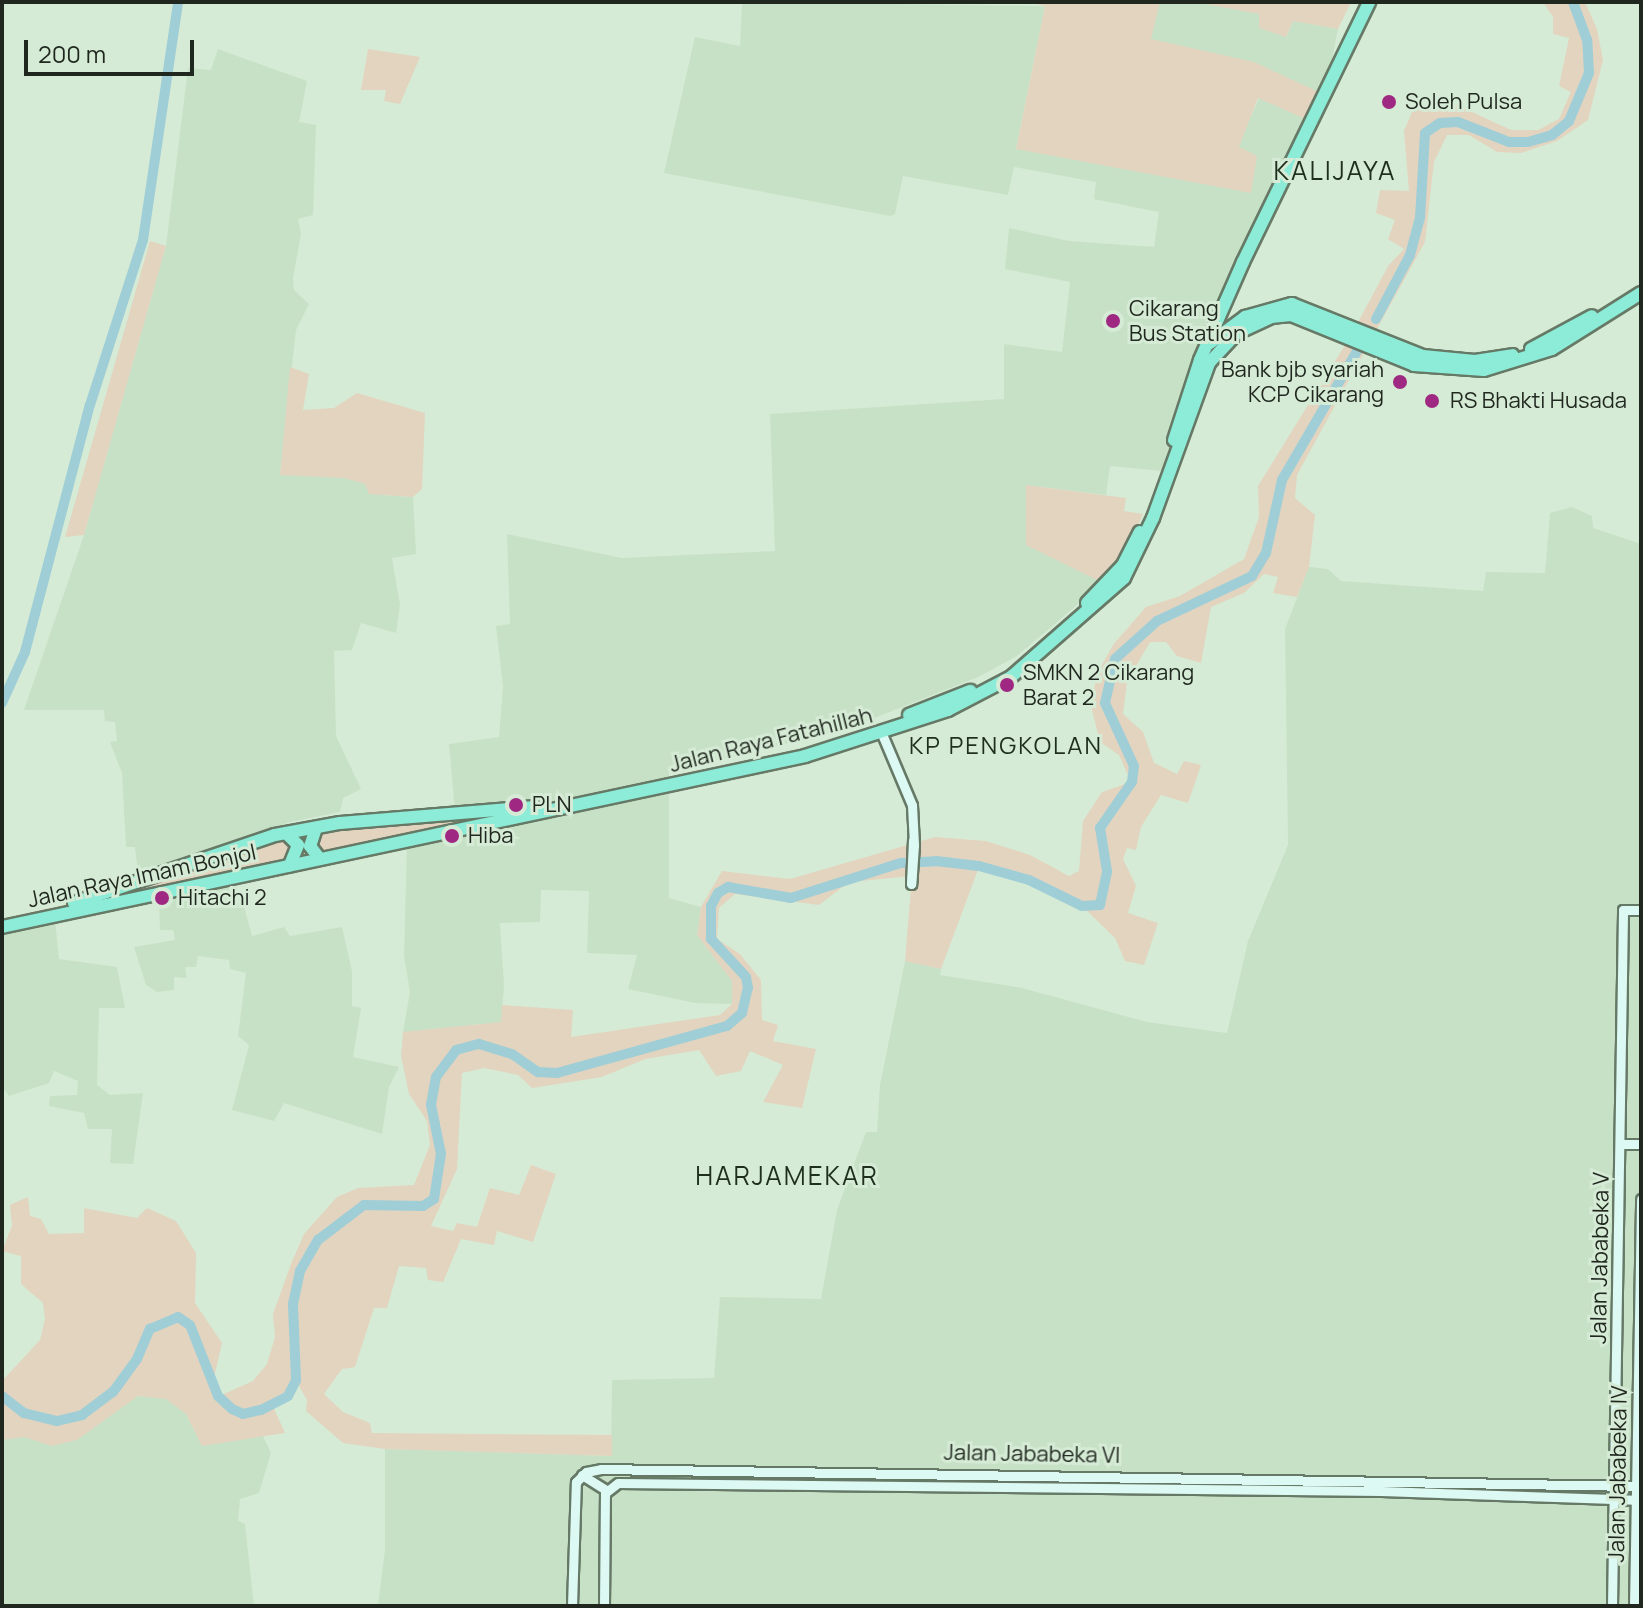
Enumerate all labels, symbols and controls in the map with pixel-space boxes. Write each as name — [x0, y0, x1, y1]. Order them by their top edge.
scale bar — [28, 24, 198, 74]
text: 200 m — [38, 37, 106, 70]
place label: Soleh Pulsa — [1405, 89, 1522, 115]
marker: Soleh Pulsa — [1380, 93, 1398, 111]
district label: KALIJAYA — [1274, 155, 1396, 187]
place label: Cikarang Bus Station — [1129, 295, 1246, 346]
marker: Cikarang Bus Station — [1104, 312, 1122, 330]
place label: Bank bjb syariah KCP Cikarang — [1221, 356, 1384, 408]
marker: Bank bjb syariah KCP Cikarang — [1391, 373, 1409, 391]
place label: RS Bhakti Husada — [1450, 388, 1627, 414]
marker: RS Bhakti Husada — [1421, 390, 1443, 412]
place label: SMKN 2 Cikarang Barat 2 — [1023, 659, 1194, 710]
marker: SMKN 2 Cikarang Barat 2 — [998, 676, 1016, 694]
street label: Jalan Raya Fatahillah — [667, 702, 875, 778]
district label: KP PENGKOLAN — [909, 731, 1103, 759]
place label: PLN — [532, 792, 572, 818]
marker: PLN — [507, 796, 525, 814]
place label: Hiba — [468, 823, 513, 849]
marker: Hiba — [443, 827, 461, 845]
street label: Jalan Raya Imam Bonjol — [25, 839, 259, 913]
place label: Hitachi 2 — [178, 885, 267, 911]
marker: Hitachi 2 — [153, 889, 171, 907]
district label: HARJAMEKAR — [695, 1160, 879, 1192]
street label: Jalan Jababeka V — [1585, 1172, 1615, 1344]
street label: Jalan Jababeka IV — [1603, 1385, 1633, 1563]
street label: Jalan Jababeka VI — [943, 1439, 1121, 1469]

